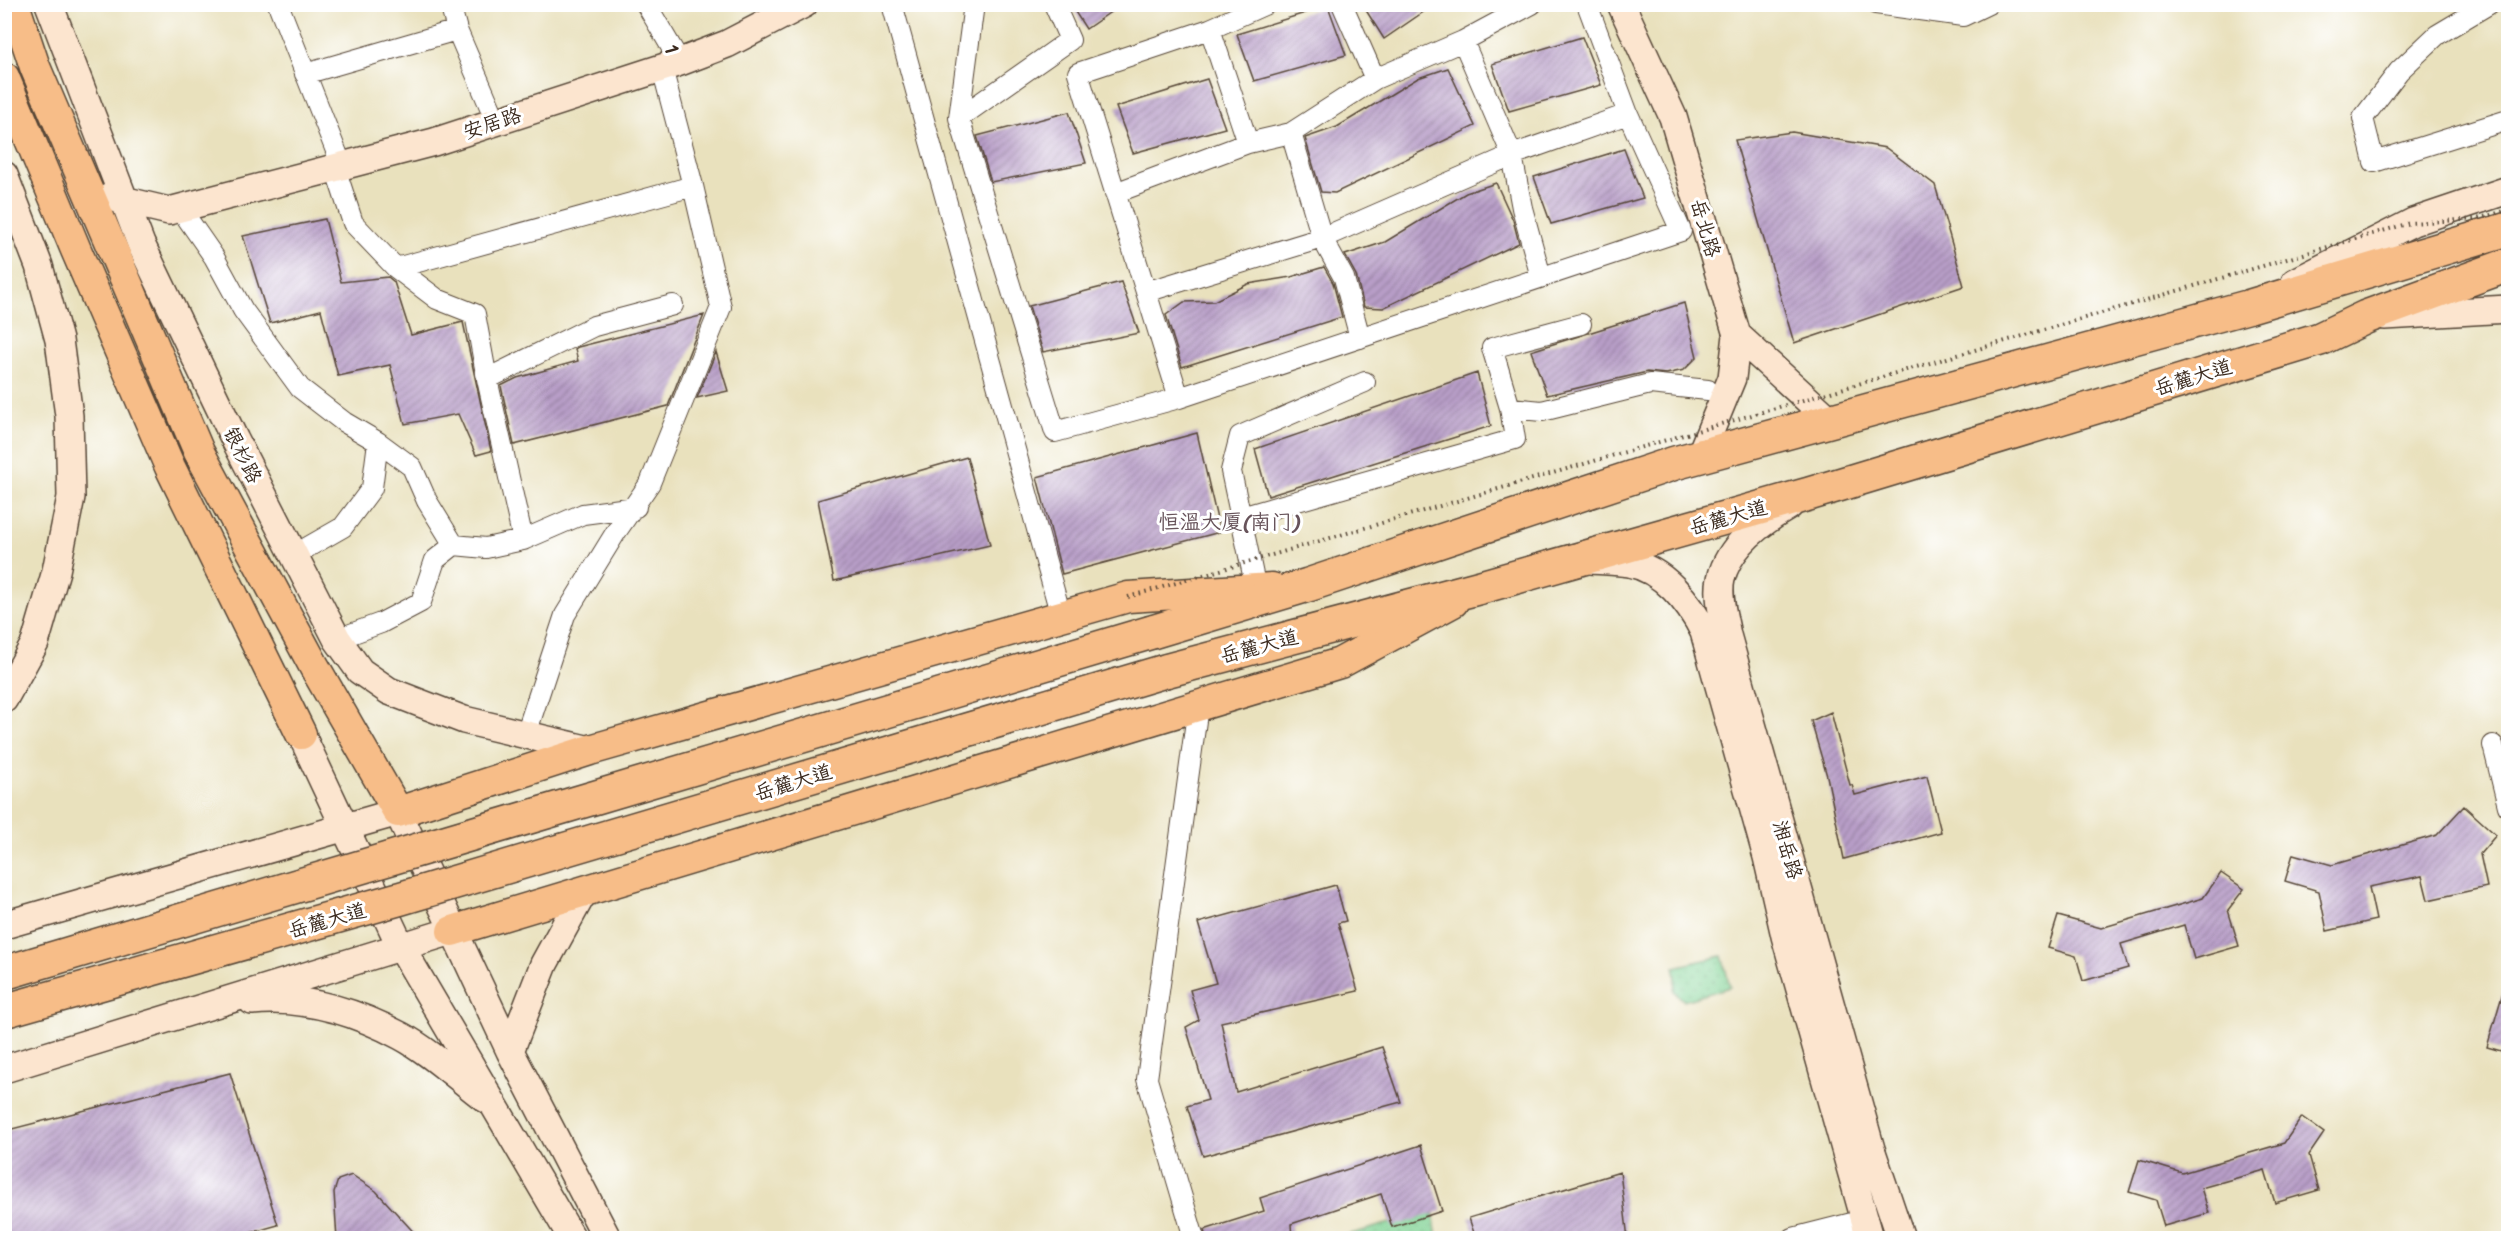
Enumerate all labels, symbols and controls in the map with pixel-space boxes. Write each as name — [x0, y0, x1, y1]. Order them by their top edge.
street label: 1 — [654, 37, 689, 62]
street label: 安居路 — [458, 97, 527, 149]
street label: 岳北路 — [1680, 194, 1731, 263]
street label: 岳麓大道 — [2150, 349, 2237, 406]
street label: 银杉路 — [213, 421, 272, 491]
street label: 岳麓大道 — [1685, 490, 1771, 545]
district label: 恒温大厦(南门) — [1159, 503, 1301, 541]
street label: 岳麓大道 — [1216, 619, 1302, 674]
street label: 岳麓大道 — [750, 754, 837, 811]
street label: 湘岳路 — [1762, 816, 1813, 885]
street label: 岳麓大道 — [284, 893, 370, 948]

